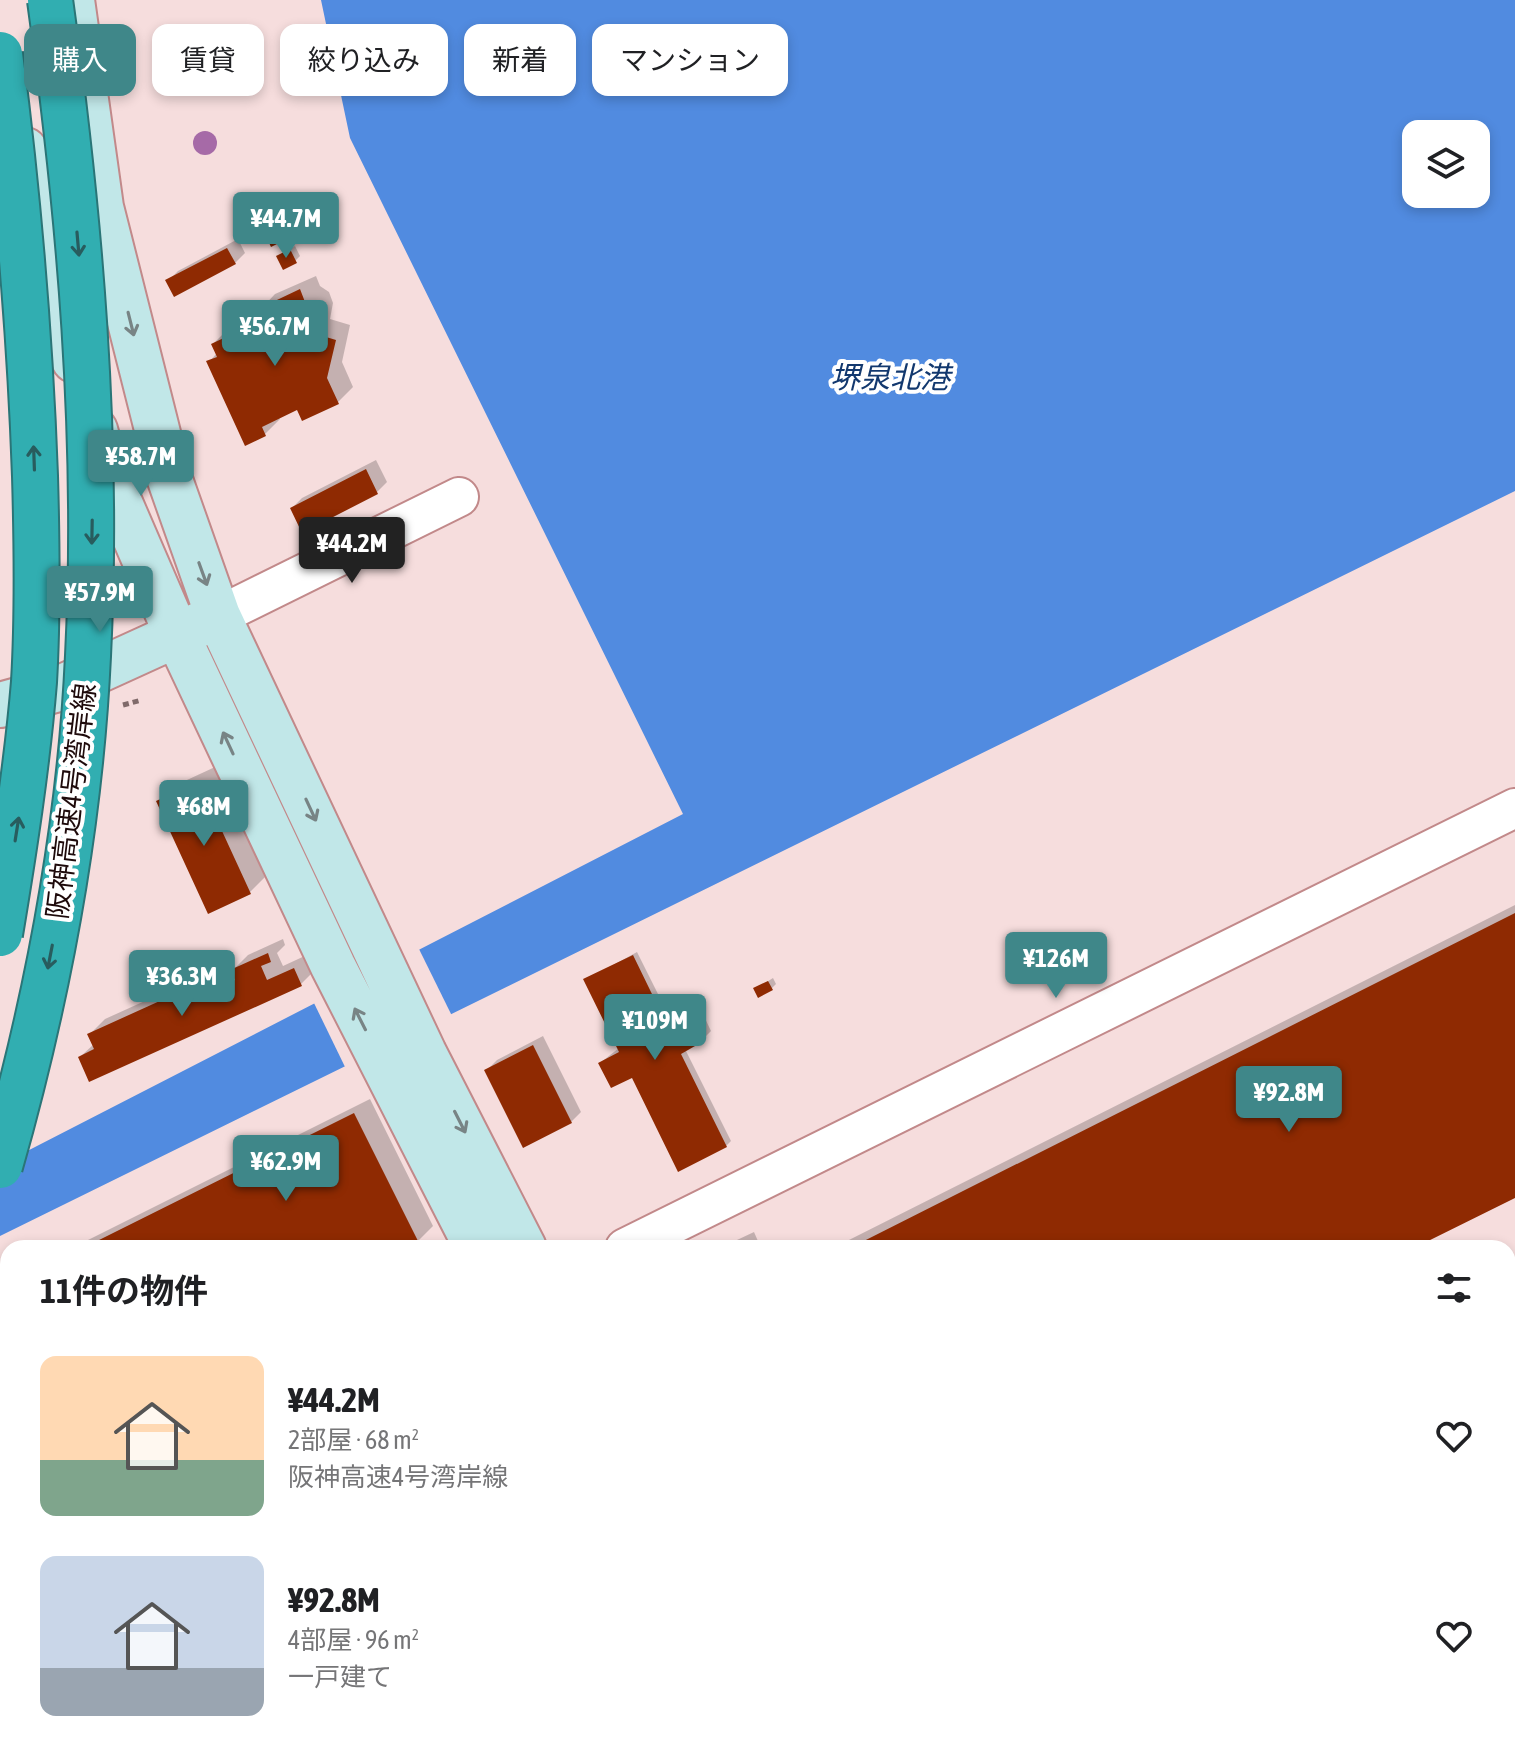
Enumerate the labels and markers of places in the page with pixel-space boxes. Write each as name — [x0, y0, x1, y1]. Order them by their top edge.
pin: ¥44.7M — [221, 192, 351, 260]
pin: ¥56.7M — [210, 300, 340, 368]
pin: ¥58.7M — [76, 430, 206, 498]
pin: ¥44.2M — [287, 517, 417, 585]
pin: ¥57.9M — [35, 566, 165, 634]
pin: ¥68M — [157, 780, 251, 848]
pin: ¥126M — [1000, 932, 1112, 1000]
pin: ¥36.3M — [117, 950, 247, 1018]
pin: ¥109M — [599, 994, 711, 1062]
pin: ¥92.8M — [1224, 1066, 1354, 1134]
pin: ¥62.9M — [221, 1135, 351, 1203]

